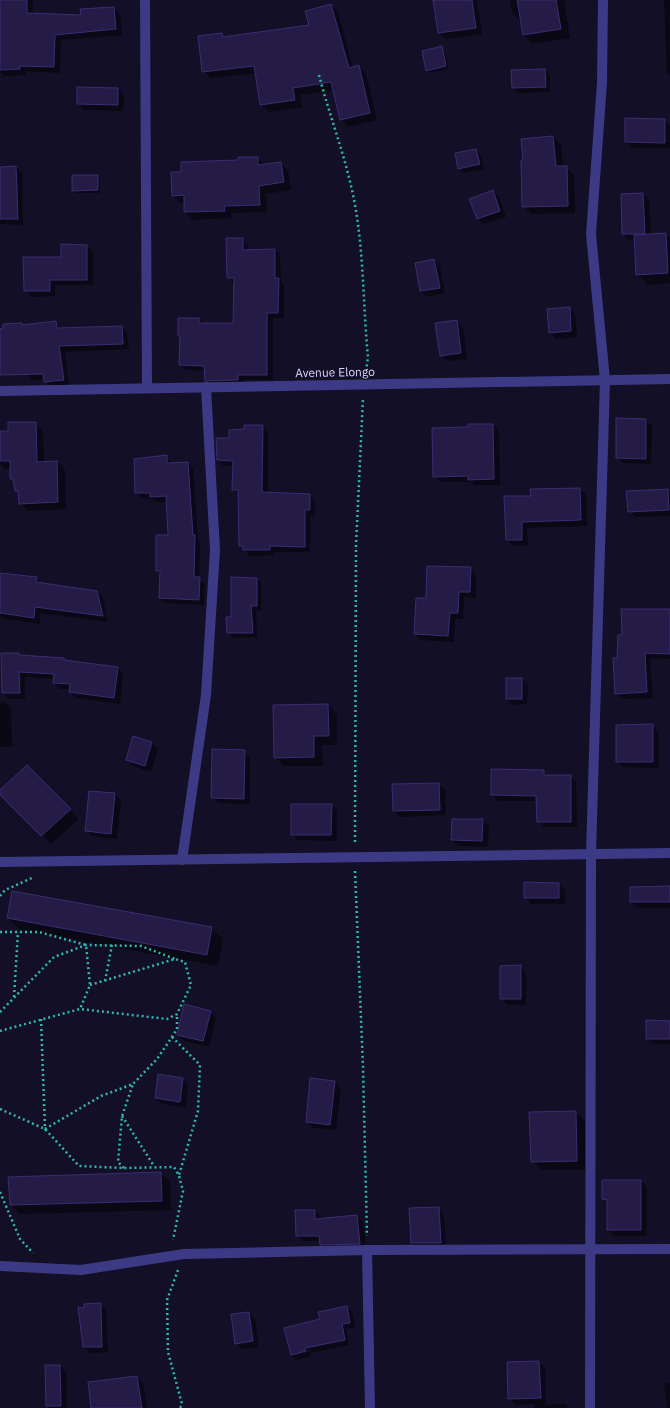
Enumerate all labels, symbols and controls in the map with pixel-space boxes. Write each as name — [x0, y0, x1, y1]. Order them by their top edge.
street label: Avenue Elongo — [295, 364, 375, 380]

